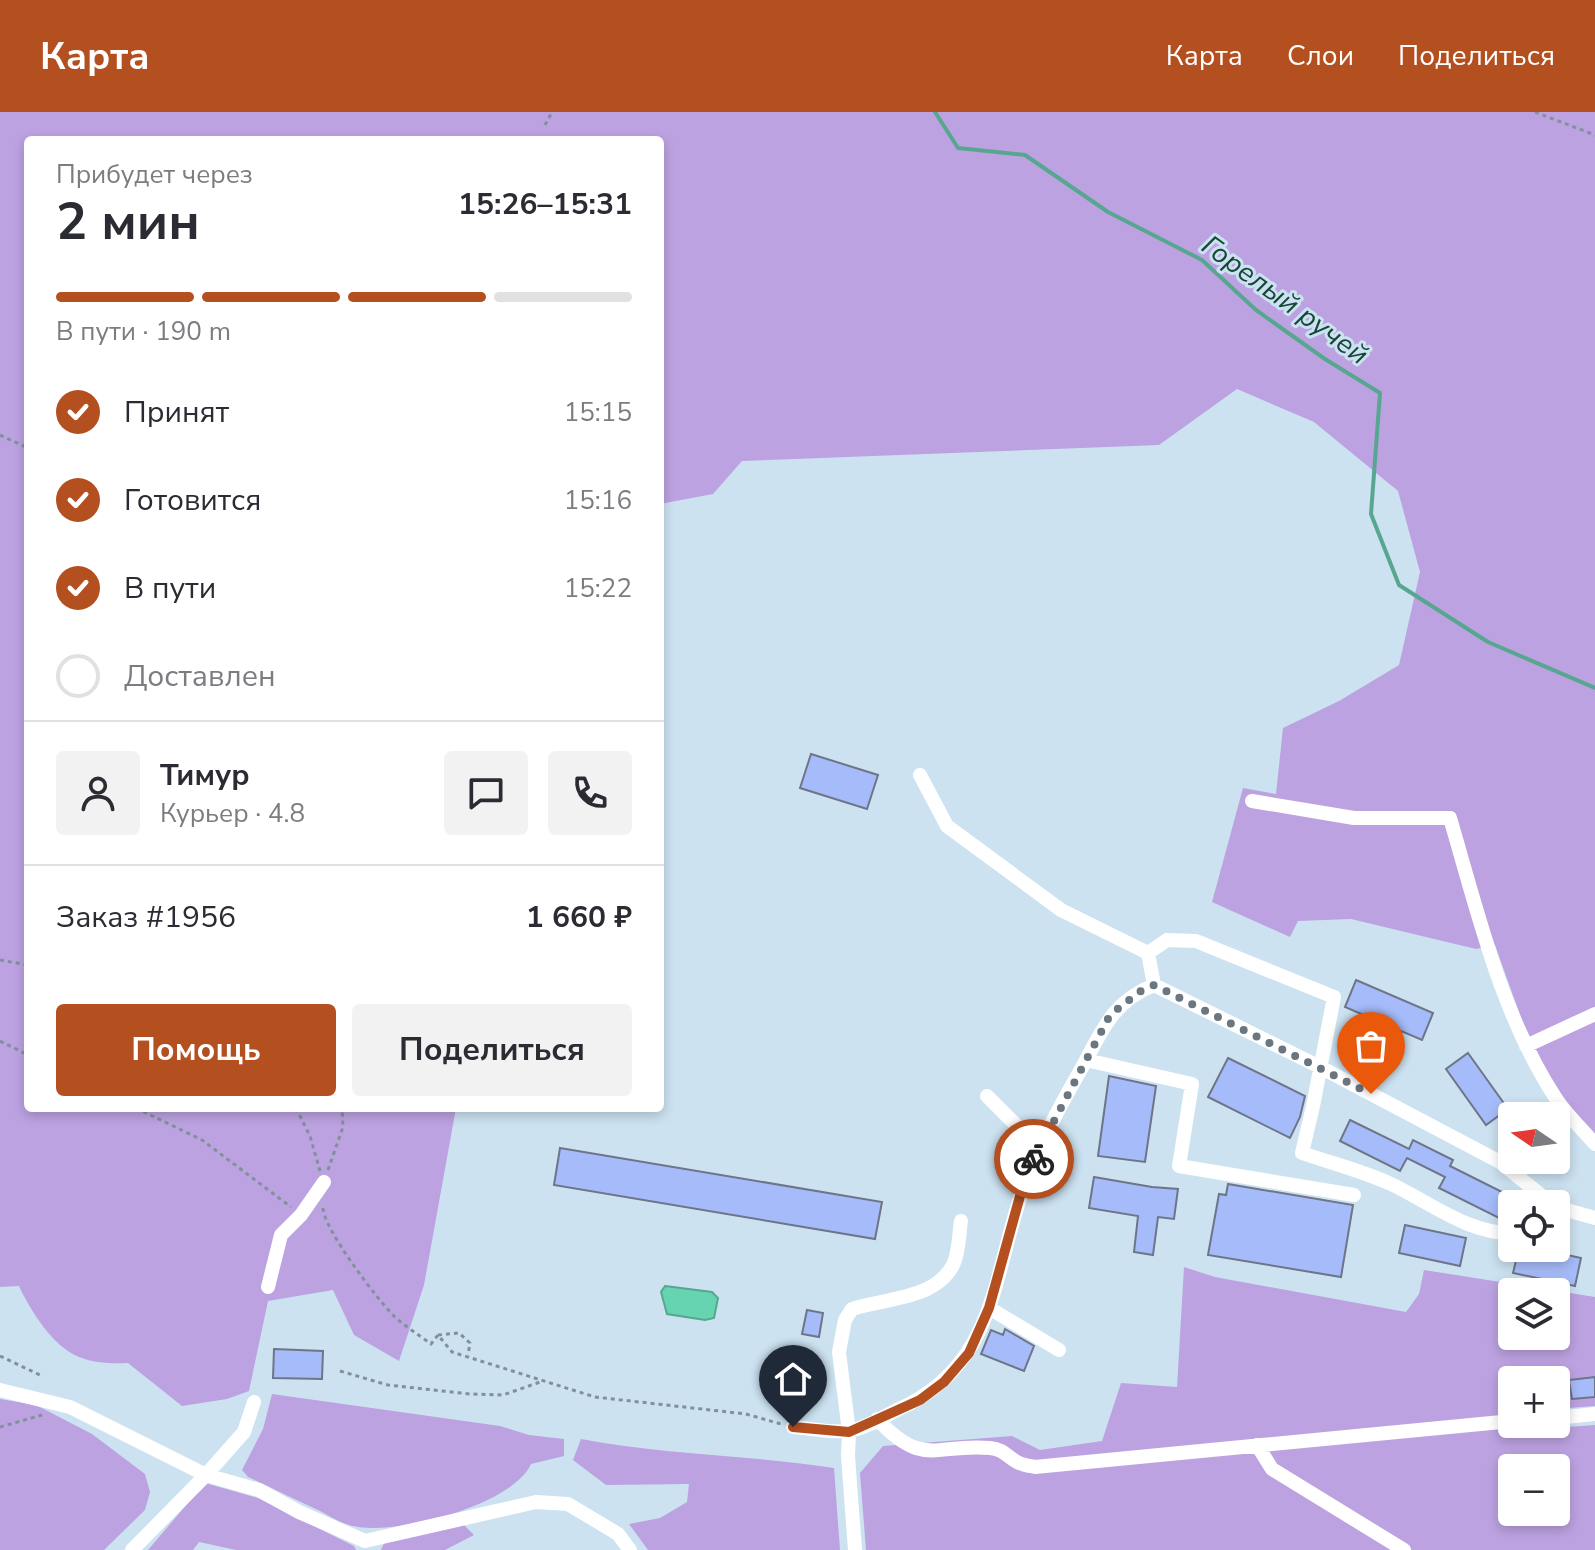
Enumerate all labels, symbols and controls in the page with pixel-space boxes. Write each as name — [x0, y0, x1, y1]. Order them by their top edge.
text: Карта — [40, 31, 150, 82]
text: Карта — [1166, 37, 1243, 75]
text: Слои — [1287, 37, 1354, 75]
text: Поделиться — [1398, 37, 1555, 75]
text: Прибудет через — [56, 157, 253, 192]
text: 15:26–15:31 — [458, 184, 632, 225]
text: 2 мин — [56, 186, 200, 257]
water label: Горелый ручей — [1194, 227, 1376, 373]
text: В пути · 190 m — [56, 314, 231, 349]
icon: check — [56, 390, 100, 434]
text: Принят — [124, 392, 229, 433]
text: 15:15 — [564, 395, 632, 430]
icon: check — [56, 478, 100, 522]
text: Готовится — [124, 480, 261, 521]
text: 15:16 — [564, 483, 632, 518]
icon: check — [56, 566, 100, 610]
text: В пути — [124, 568, 216, 609]
text: 15:22 — [564, 571, 632, 606]
text: Доставлен — [124, 656, 276, 697]
button: person — [56, 751, 140, 835]
button: chat — [444, 751, 528, 835]
button: phone — [548, 751, 632, 835]
text: Тимур — [160, 755, 250, 796]
text: Курьер · 4.8 — [160, 796, 305, 831]
text: Заказ #1956 — [56, 897, 236, 938]
text: 1 660 ₽ — [526, 897, 632, 938]
button: Помощь — [56, 1004, 336, 1096]
button: Поделиться — [352, 1004, 632, 1096]
pin — [1337, 1012, 1405, 1094]
icon: bag — [1349, 1024, 1393, 1068]
north arrow — [1498, 1102, 1570, 1174]
map controls — [1498, 1102, 1570, 1526]
courier — [994, 1119, 1074, 1199]
icon: bike — [1012, 1137, 1056, 1181]
button: locate — [1498, 1190, 1570, 1262]
button: layers — [1498, 1278, 1570, 1350]
pin — [759, 1345, 827, 1427]
icon: home — [771, 1357, 815, 1401]
button: + — [1498, 1366, 1570, 1438]
button: − — [1498, 1454, 1570, 1526]

